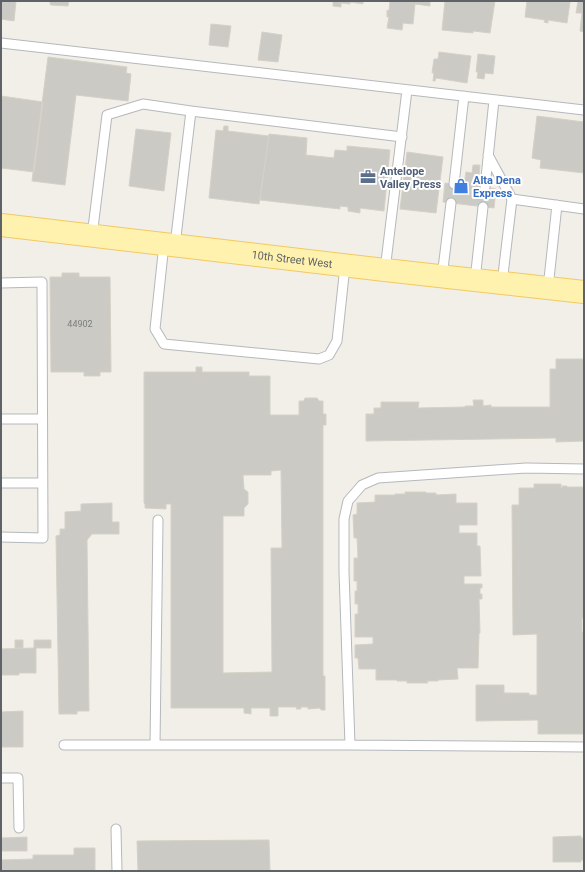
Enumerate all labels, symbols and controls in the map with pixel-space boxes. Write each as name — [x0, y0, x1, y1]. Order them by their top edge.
place label: Antelope Valley Press — [380, 165, 441, 191]
office icon: Antelope Valley Press — [359, 168, 377, 186]
place label: Alta Dena Express — [473, 174, 521, 200]
shop icon: Alta Dena Express — [452, 177, 470, 195]
street label: 10th Street West — [251, 248, 333, 271]
house number: 44902 — [67, 319, 93, 329]

